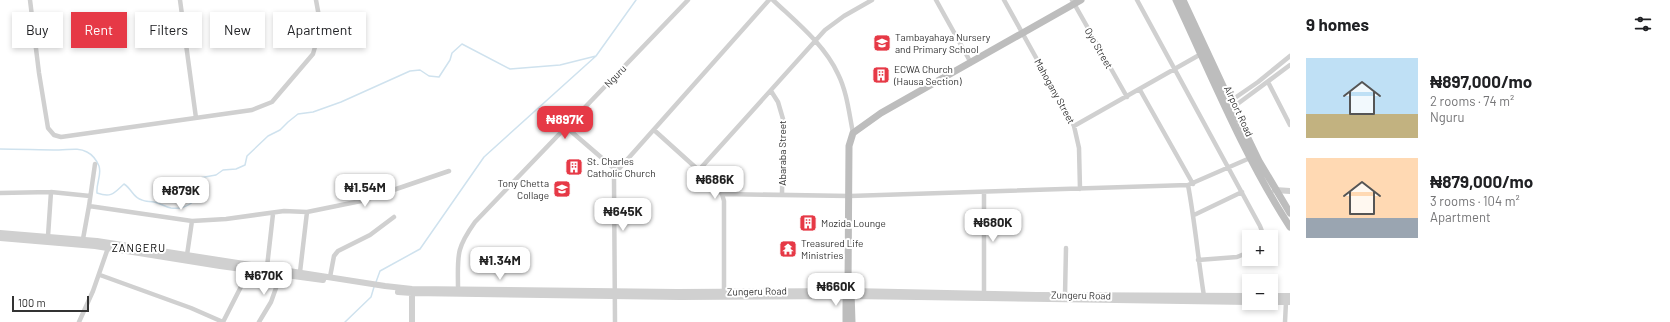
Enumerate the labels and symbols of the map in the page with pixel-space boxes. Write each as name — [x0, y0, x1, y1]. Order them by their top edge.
street label: Oyo Street — [1082, 25, 1116, 71]
place label: Tambayahaya Nursery and Primary School — [895, 31, 991, 55]
school or university icon: Tambayahaya Nursery and Primary School — [872, 33, 892, 53]
street label: Mahogany Street — [1032, 56, 1078, 126]
street label: Nguru — [601, 62, 629, 90]
place label: ECWA Church (Hausa Section) — [893, 63, 962, 87]
building icon: ECWA Church (Hausa Section) — [871, 65, 891, 85]
street label: Airport Road — [1222, 84, 1256, 138]
pin: ₦897K — [537, 106, 593, 140]
street label: Abaraba Street — [776, 120, 788, 186]
place label: St. Charles Catholic Church — [587, 155, 656, 179]
building icon: St. Charles Catholic Church — [564, 157, 584, 177]
pin: ₦686K — [687, 166, 743, 200]
pin: ₦1.54M — [332, 174, 398, 208]
pin: ₦879K — [153, 177, 209, 211]
place label: Tony Chetta Collage — [498, 177, 549, 201]
school or university icon: Tony Chetta Collage — [552, 179, 572, 199]
pin: ₦645K — [595, 198, 651, 232]
pin: ₦680K — [965, 209, 1021, 243]
building icon: Mozida Lounge — [798, 213, 818, 233]
place label: Mozida Lounge — [821, 217, 886, 229]
place label: Treasured Life Ministries — [801, 237, 863, 261]
temple icon: Treasured Life Ministries — [778, 239, 798, 259]
district label: ZANGERU — [112, 241, 166, 254]
pin: ₦1.34M — [467, 247, 533, 281]
pin: ₦670K — [236, 262, 292, 296]
pin: ₦660K — [808, 273, 864, 307]
street label: Zungeru Road — [727, 284, 787, 298]
street label: Zungeru Road — [1051, 288, 1111, 302]
scale bar — [12, 294, 89, 313]

